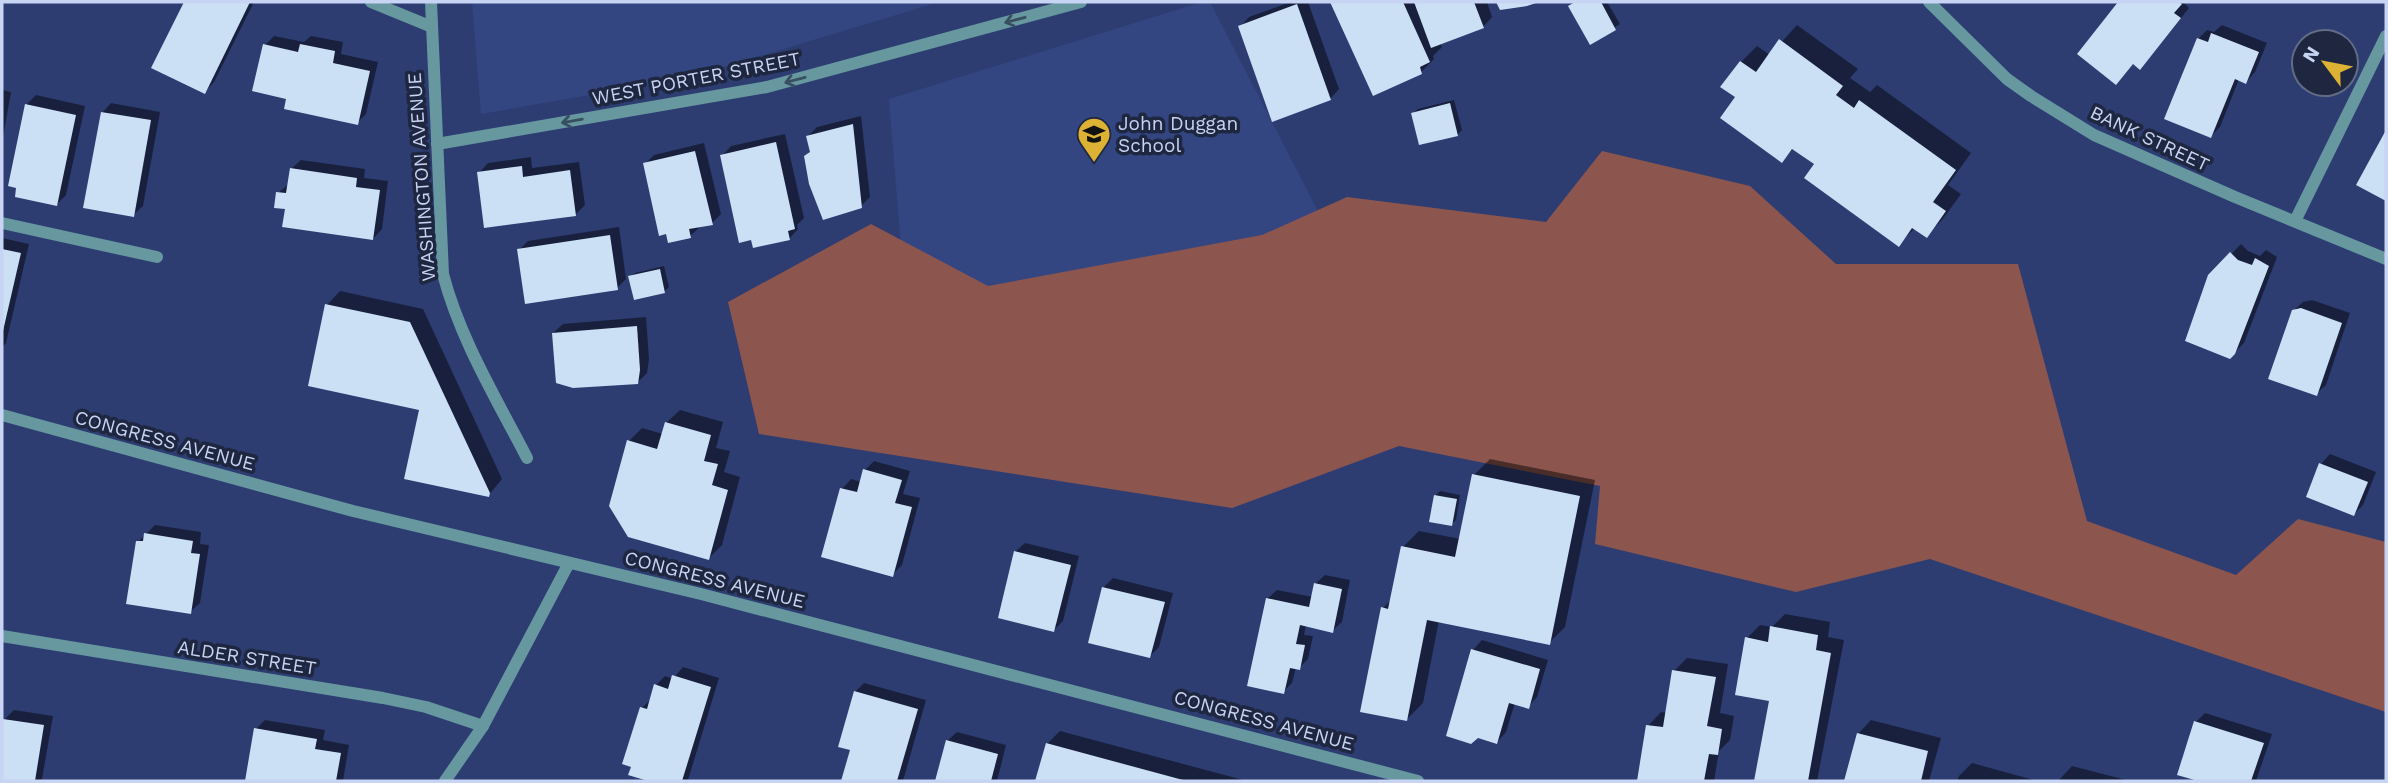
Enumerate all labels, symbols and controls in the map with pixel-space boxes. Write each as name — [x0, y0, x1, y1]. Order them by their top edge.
one-way arrow — [1004, 14, 1027, 27]
north arrow — [2290, 28, 2360, 98]
text: N — [2298, 42, 2324, 66]
street label: WEST PORTER STREET — [590, 47, 802, 110]
street label: WASHINGTON AVENUE — [403, 72, 440, 282]
one-way arrow — [785, 74, 807, 87]
street label: BANK STREET — [2087, 101, 2213, 176]
place label: John Duggan School — [1118, 112, 1238, 157]
one-way arrow — [561, 115, 584, 128]
school or university icon: John Duggan School — [1075, 115, 1113, 164]
street label: CONGRESS AVENUE — [72, 405, 257, 476]
street label: CONGRESS AVENUE — [622, 546, 807, 613]
street label: ALDER STREET — [176, 635, 318, 680]
street label: CONGRESS AVENUE — [1171, 685, 1356, 756]

